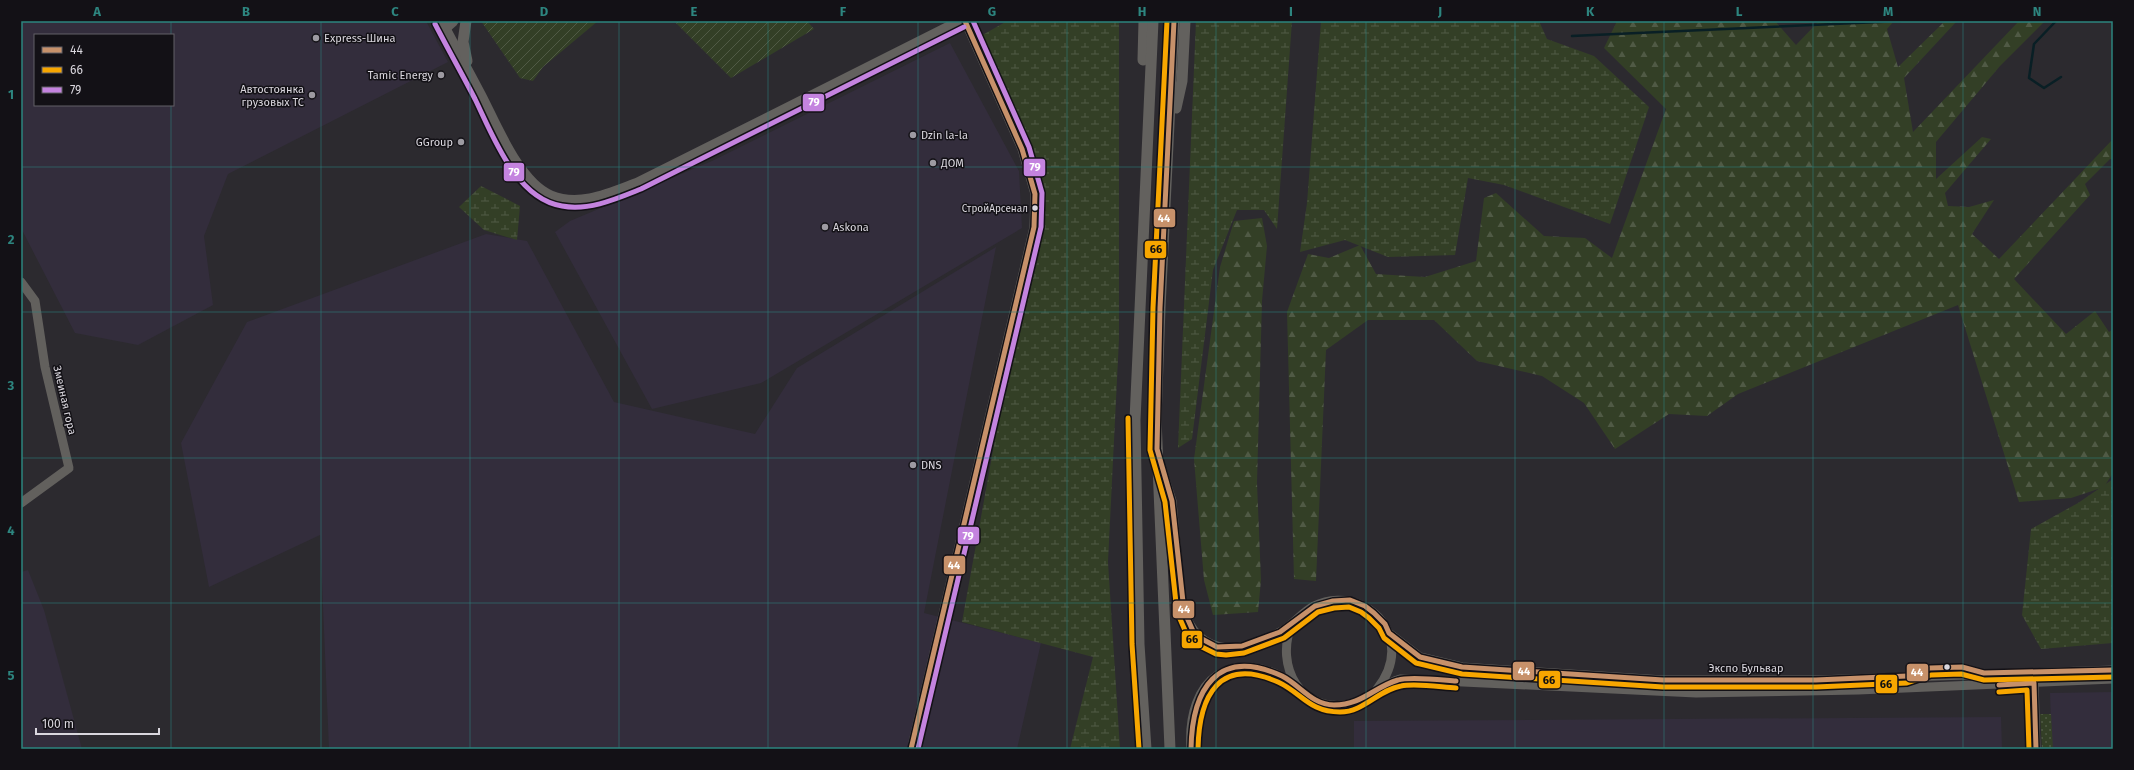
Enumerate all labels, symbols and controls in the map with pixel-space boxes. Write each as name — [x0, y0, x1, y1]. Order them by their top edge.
text: A — [92, 4, 101, 19]
text: B — [242, 4, 250, 19]
text: C — [391, 4, 399, 19]
text: D — [540, 4, 549, 19]
text: E — [691, 4, 698, 19]
text: F — [840, 4, 847, 19]
text: G — [988, 4, 996, 19]
text: H — [1138, 4, 1146, 19]
text: I — [1289, 4, 1293, 19]
text: J — [1437, 4, 1442, 19]
text: K — [1586, 4, 1595, 19]
text: L — [1736, 4, 1743, 19]
text: M — [1883, 4, 1893, 19]
text: N — [2033, 4, 2041, 19]
place label: Express-Шина — [324, 32, 395, 45]
marker: Express-Шина — [311, 33, 321, 43]
legend — [34, 34, 174, 106]
text: 44 — [70, 43, 83, 57]
text: 66 — [70, 63, 83, 77]
place label: Tamic Energy — [368, 69, 434, 82]
marker: Tamic Energy — [436, 70, 446, 80]
text: 79 — [70, 83, 81, 97]
place label: Автостоянка грузовых ТС — [240, 83, 304, 109]
text: 1 — [8, 87, 14, 102]
marker: Автостоянка грузовых ТС — [307, 90, 317, 100]
line badge: 79 — [802, 93, 825, 112]
text: 79 — [808, 96, 820, 109]
place label: Dzin la-la — [921, 129, 968, 142]
marker: Dzin la-la — [908, 130, 918, 140]
place label: GGroup — [416, 136, 453, 149]
marker: GGroup — [456, 137, 466, 147]
place label: ДОМ — [940, 157, 964, 170]
marker: ДОМ — [928, 158, 938, 168]
line badge: 79 — [1023, 158, 1046, 177]
text: 79 — [1029, 161, 1041, 174]
line badge: 79 — [503, 162, 525, 182]
text: 79 — [508, 166, 520, 179]
place label: СтройАрсенал — [962, 203, 1028, 215]
marker: СтройАрсенал — [1030, 203, 1040, 213]
line badge: 44 — [1153, 208, 1176, 228]
text: 44 — [1158, 212, 1170, 225]
place label: Askona — [833, 221, 869, 234]
marker: Askona — [820, 222, 830, 232]
text: 2 — [8, 232, 15, 247]
line badge: 66 — [1144, 240, 1167, 259]
text: 66 — [1150, 243, 1162, 256]
street label: Змеиная гора — [50, 364, 79, 436]
text: 3 — [7, 378, 15, 393]
place label: DNS — [921, 459, 942, 472]
marker: DNS — [908, 460, 918, 470]
text: 4 — [7, 523, 15, 538]
line badge: 79 — [957, 526, 980, 545]
text: 79 — [962, 530, 974, 543]
line badge: 44 — [943, 555, 966, 575]
text: 44 — [948, 559, 960, 572]
line badge: 44 — [1172, 600, 1195, 619]
text: 44 — [1178, 603, 1190, 616]
line badge: 66 — [1181, 630, 1203, 649]
text: 66 — [1186, 633, 1198, 646]
line badge: 44 — [1512, 661, 1535, 681]
street label: Экспо Бульвар — [1709, 662, 1783, 675]
unlabelled marker — [1942, 662, 1952, 672]
line badge: 44 — [1906, 663, 1929, 682]
text: 44 — [1518, 665, 1530, 678]
text: 44 — [1911, 666, 1923, 679]
text: 5 — [8, 668, 15, 683]
line badge: 66 — [1538, 670, 1561, 689]
text: 66 — [1543, 674, 1555, 687]
line badge: 66 — [1875, 674, 1898, 694]
text: 66 — [1880, 678, 1892, 691]
scale bar — [36, 710, 159, 736]
text: 100 m — [42, 717, 74, 731]

